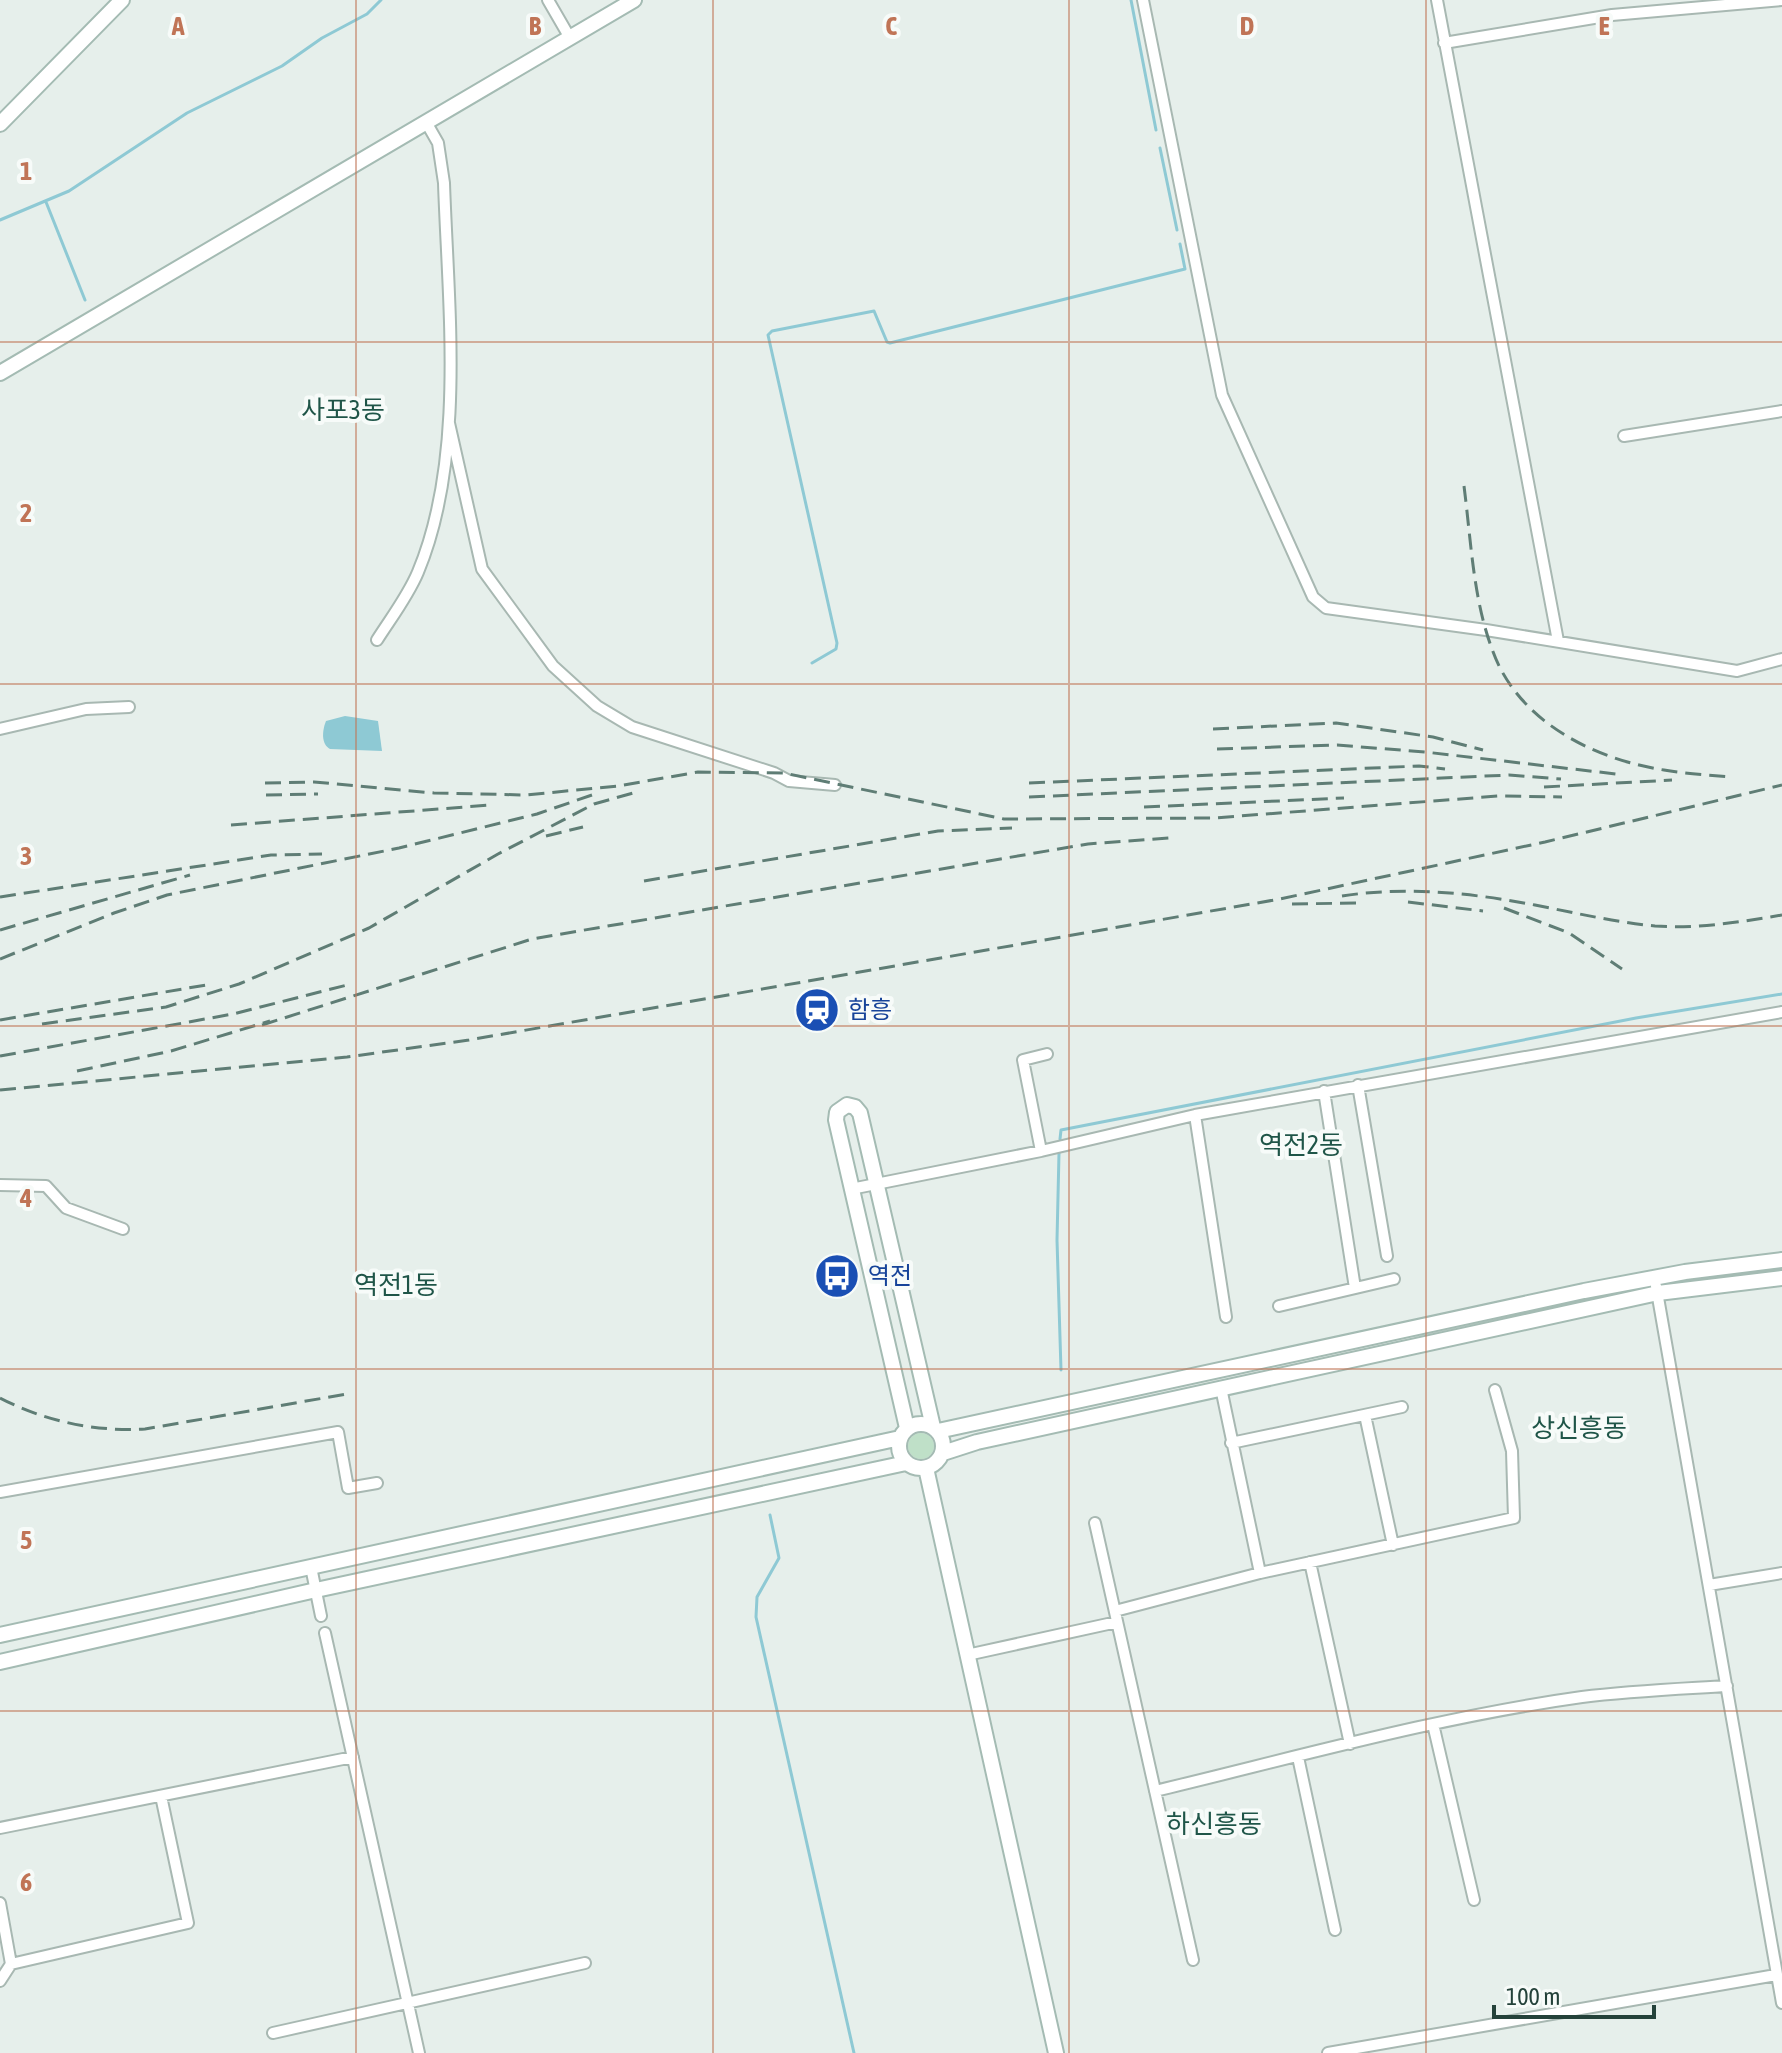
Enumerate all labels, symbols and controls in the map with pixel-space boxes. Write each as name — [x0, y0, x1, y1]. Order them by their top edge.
text: A — [171, 11, 185, 41]
text: B — [529, 11, 542, 41]
text: C — [885, 11, 897, 41]
text: D — [1240, 11, 1254, 41]
text: E — [1598, 11, 1610, 41]
text: 1 — [20, 156, 32, 186]
district label: 사포3동 — [301, 395, 385, 425]
text: 2 — [20, 498, 32, 528]
text: 3 — [20, 841, 32, 871]
station icon: 함흥 — [793, 986, 841, 1034]
place label: 함흥 — [848, 996, 892, 1023]
district label: 역전2동 — [1259, 1130, 1343, 1160]
text: 4 — [19, 1183, 32, 1213]
bus stop icon: 역전 — [813, 1252, 861, 1300]
place label: 역전 — [868, 1262, 912, 1289]
district label: 역전1동 — [354, 1270, 438, 1300]
district label: 상신흥동 — [1531, 1413, 1627, 1443]
text: 5 — [20, 1525, 32, 1555]
district label: 하신흥동 — [1166, 1809, 1262, 1839]
text: 6 — [20, 1867, 32, 1897]
scale bar — [1494, 1969, 1654, 2019]
text: 100 m — [1506, 1983, 1560, 2010]

